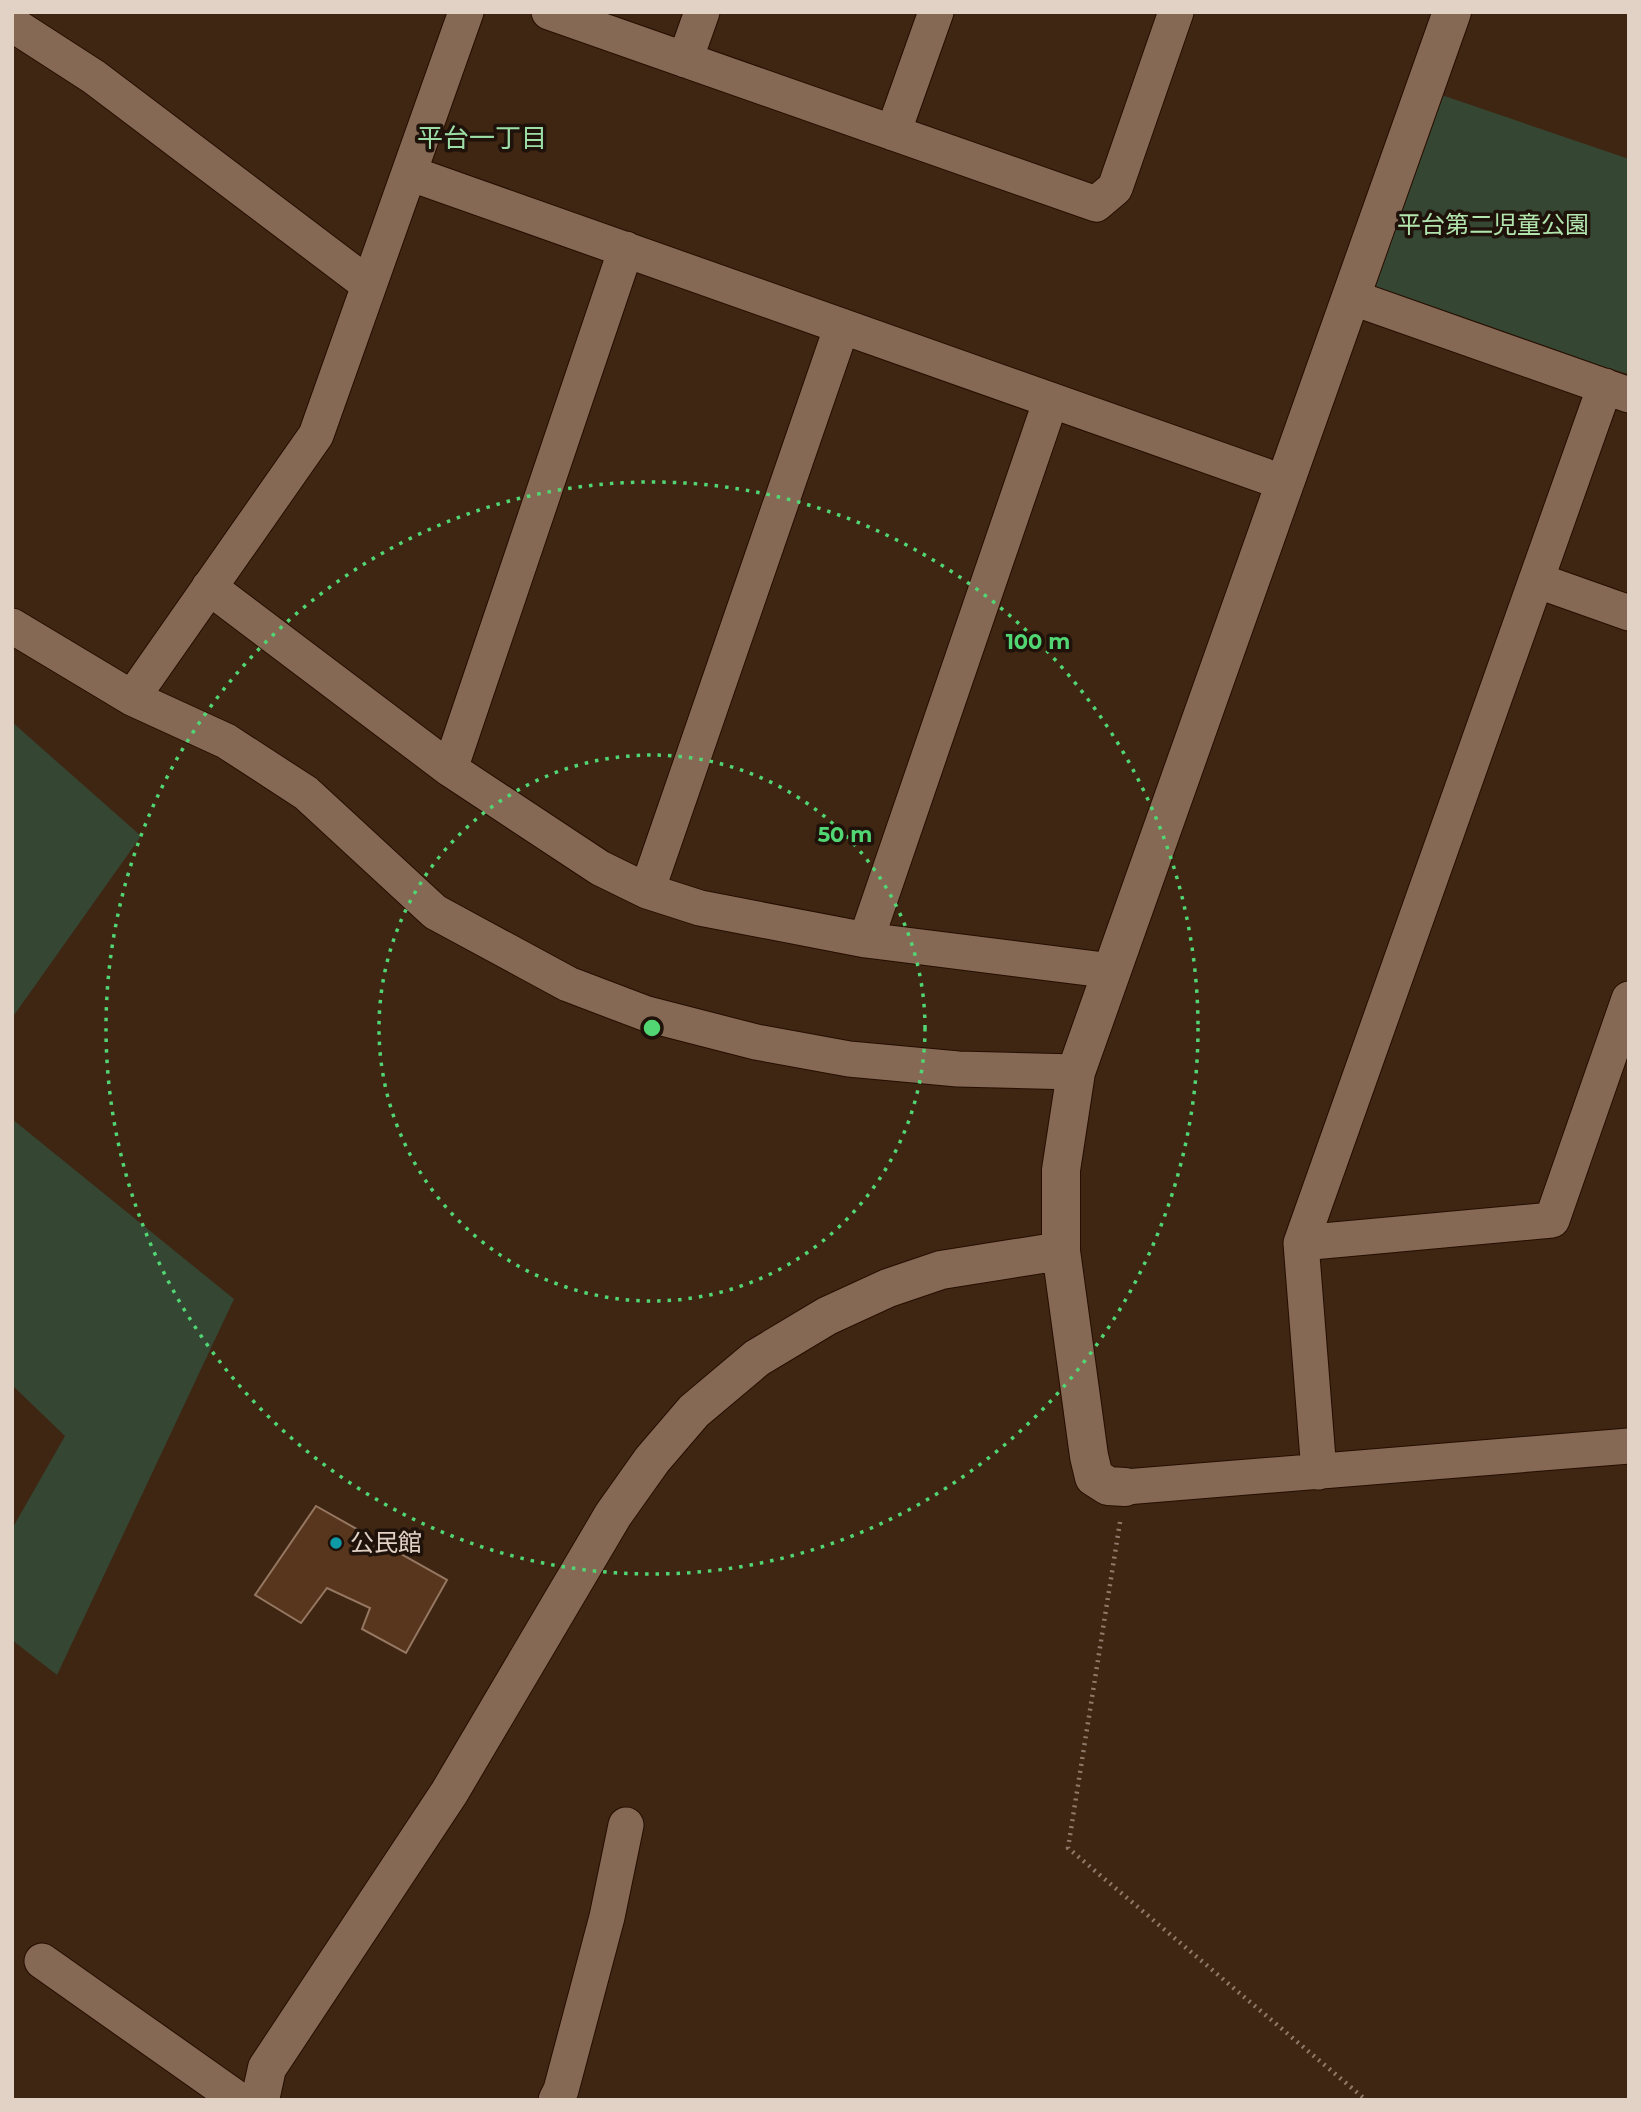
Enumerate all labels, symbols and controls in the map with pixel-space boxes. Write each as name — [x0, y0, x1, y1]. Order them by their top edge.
district label: 平台一丁目 — [417, 122, 547, 154]
park label: 平台第二児童公園 — [1397, 210, 1589, 239]
text: 100 m — [1006, 629, 1070, 654]
text: 50 m — [818, 822, 872, 847]
centre of rings — [640, 1016, 664, 1040]
place label: 公民館 — [350, 1528, 422, 1557]
marker: 公民館 — [328, 1535, 344, 1551]

